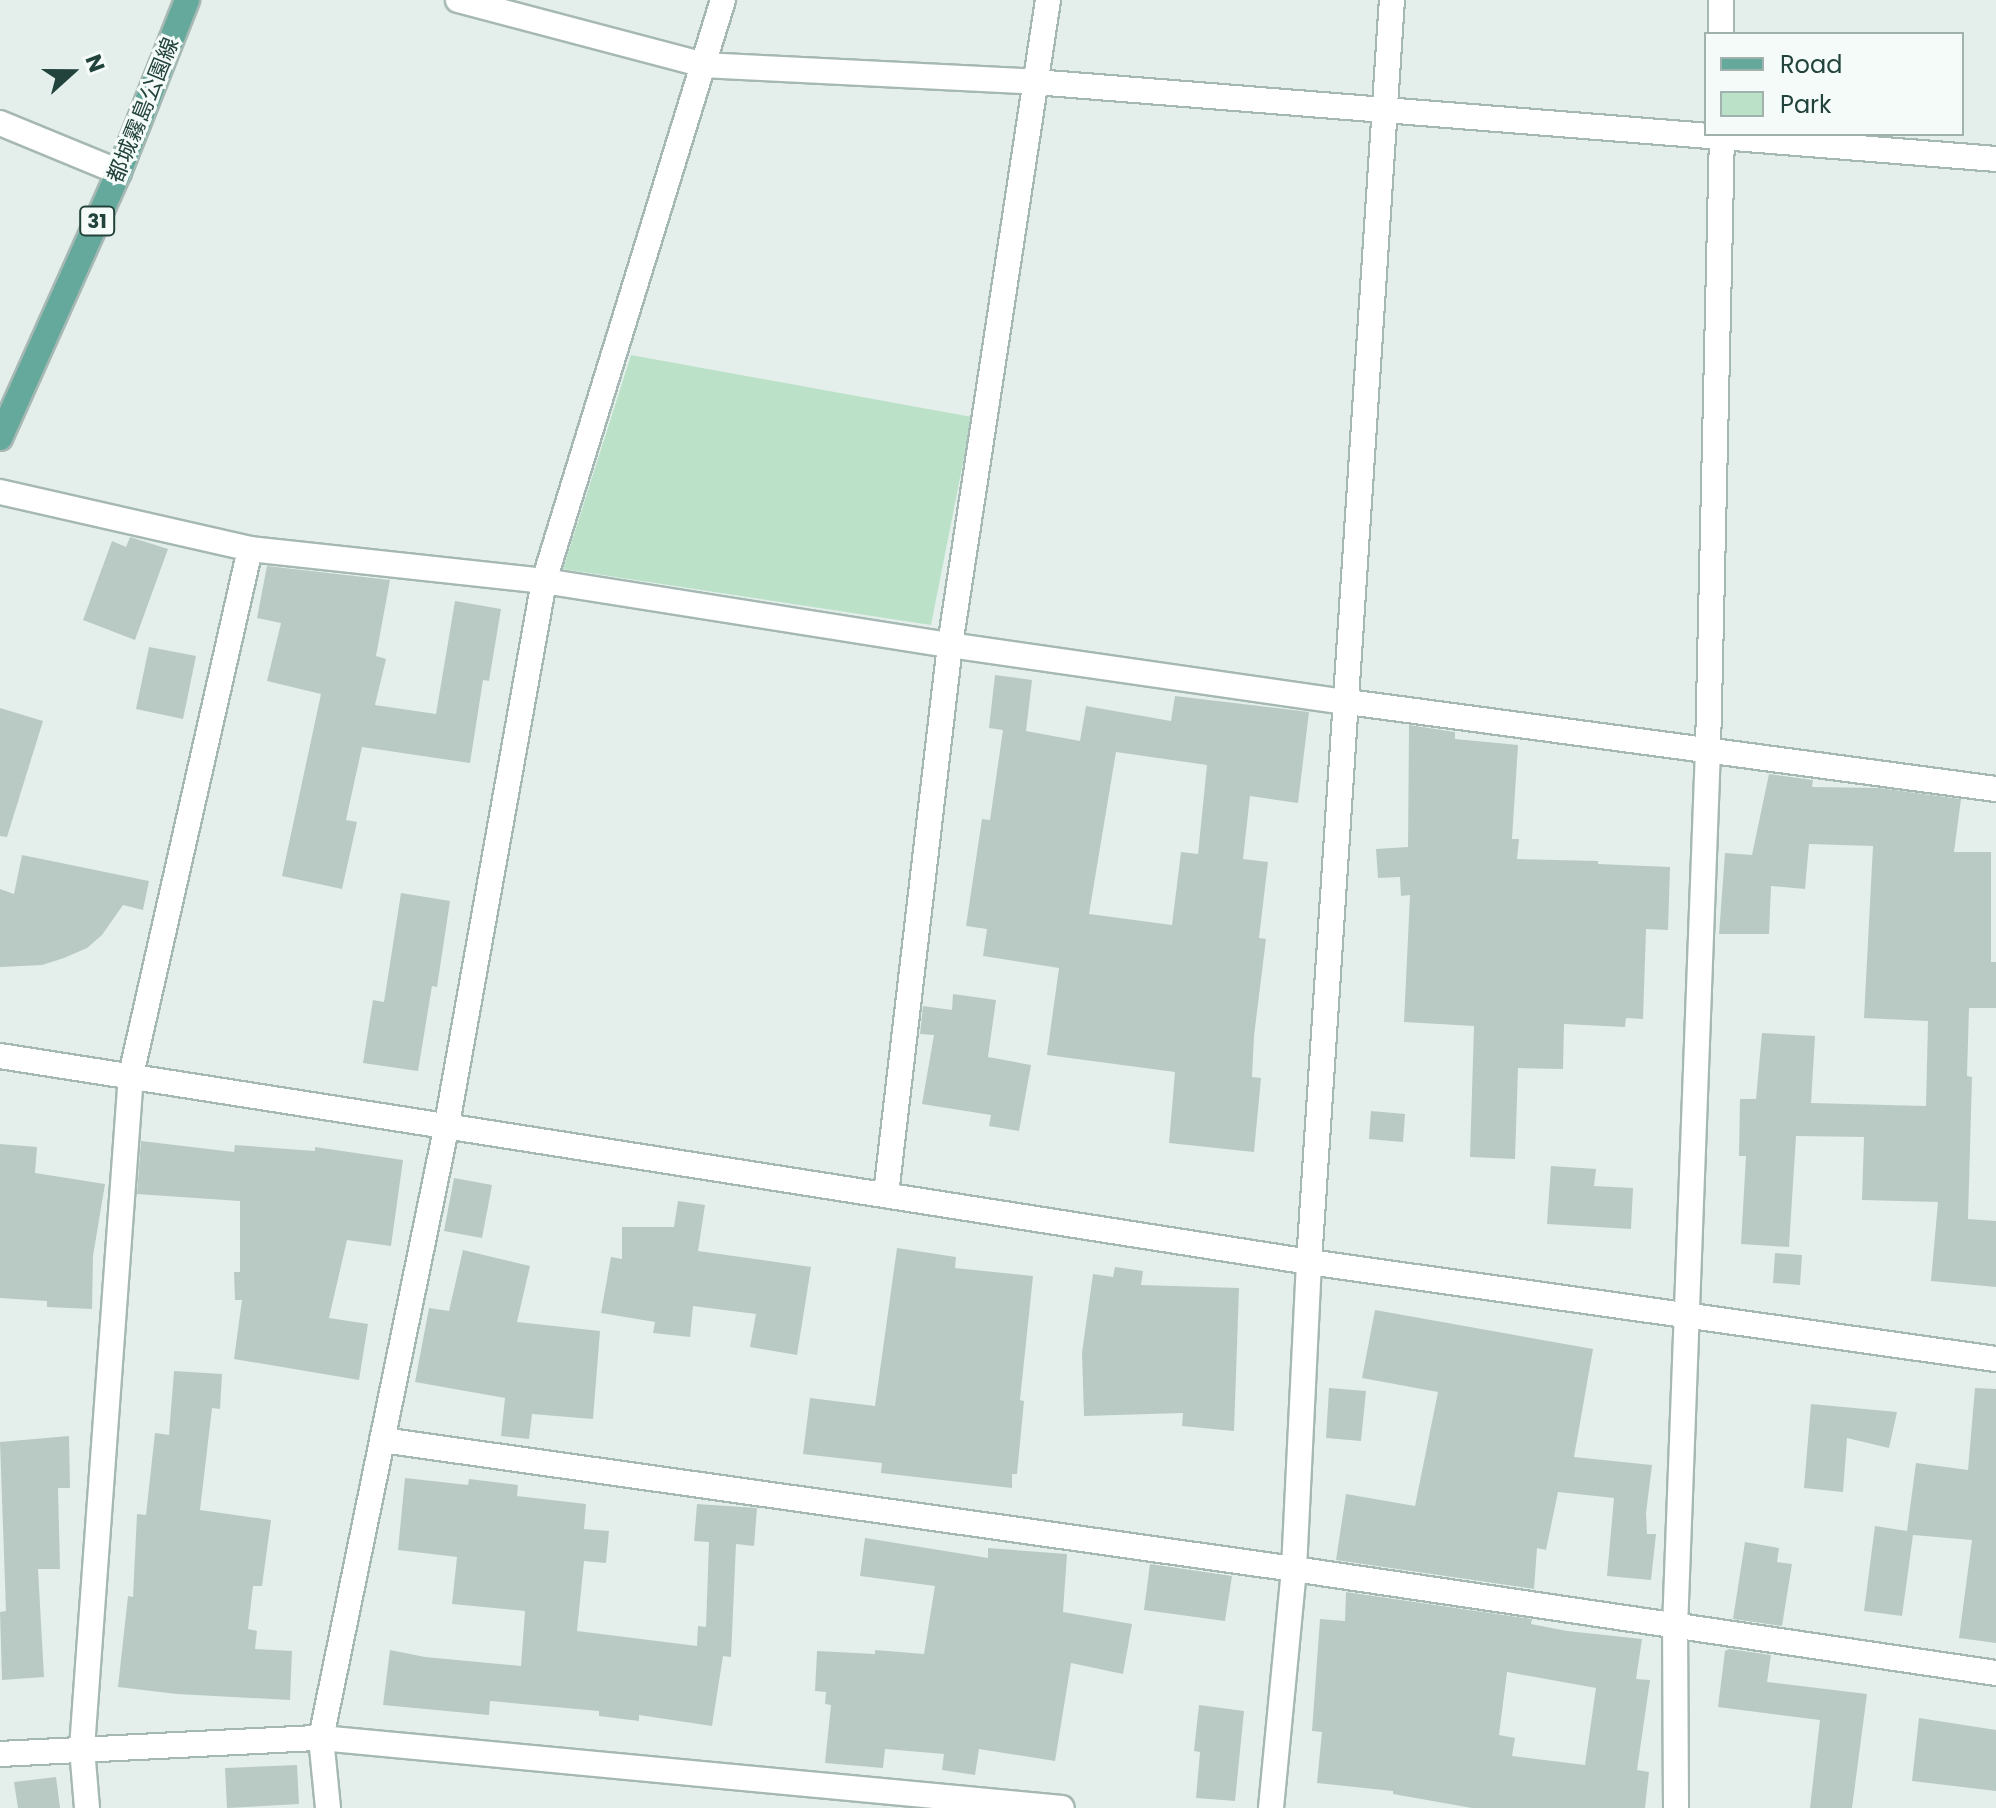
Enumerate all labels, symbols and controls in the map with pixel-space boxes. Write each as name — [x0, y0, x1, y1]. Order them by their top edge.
north arrow — [32, 32, 112, 112]
legend — [1704, 32, 1964, 136]
street label: 都城霧島公園線 — [102, 34, 184, 186]
text: Road — [1780, 48, 1842, 81]
text: N — [77, 50, 112, 76]
text: Park — [1780, 88, 1831, 121]
road number: 31 — [79, 205, 115, 237]

